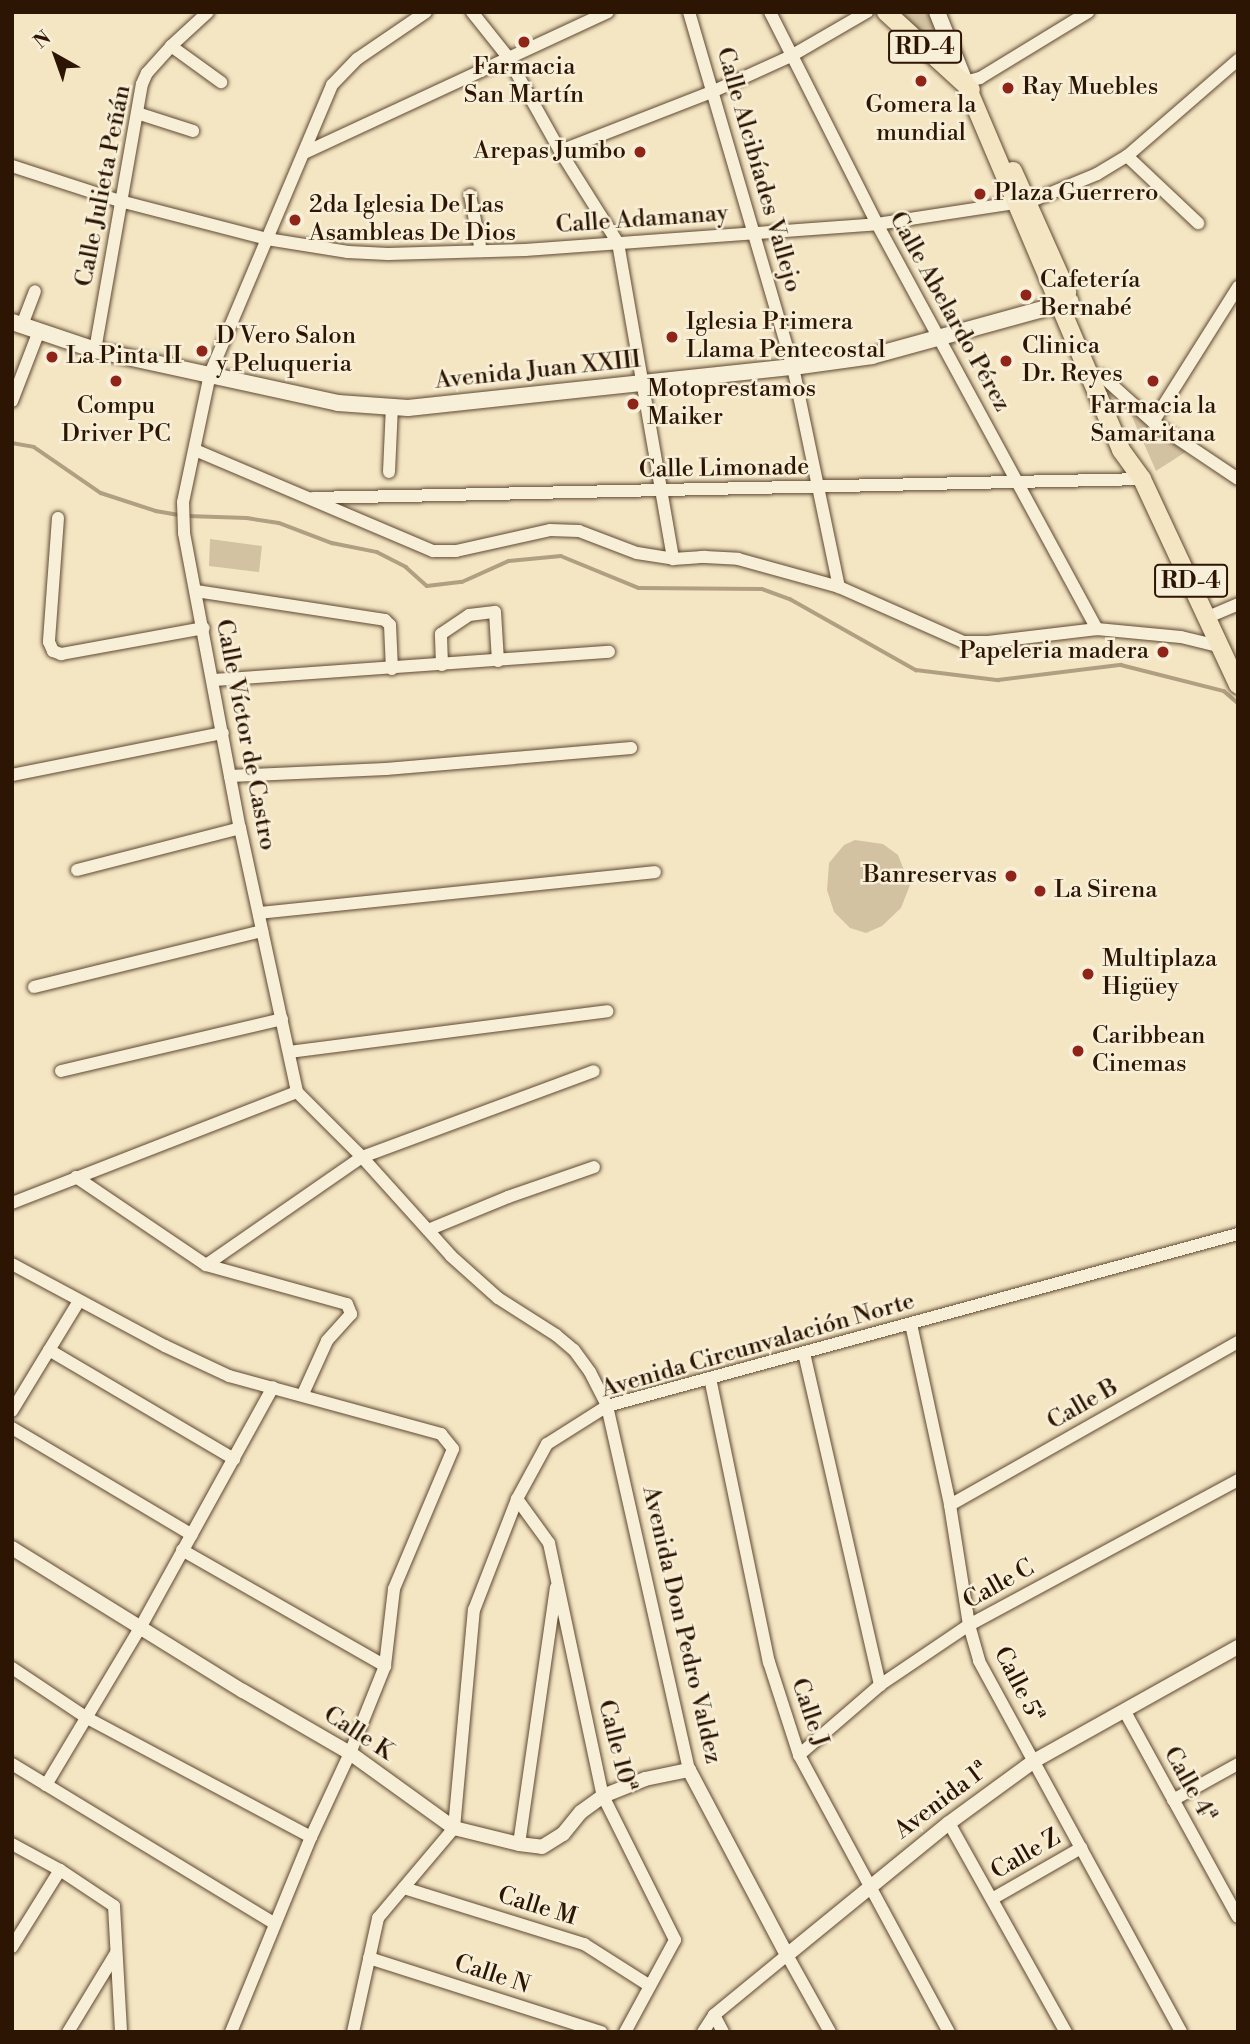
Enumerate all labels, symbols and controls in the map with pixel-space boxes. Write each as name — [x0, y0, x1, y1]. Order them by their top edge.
north arrow — [21, 21, 91, 91]
text: N — [29, 26, 56, 54]
road number: RD-4 — [886, 28, 964, 66]
marker: Farmacia San Martín — [516, 34, 532, 50]
street label: Calle Alcibíades Vallejo — [709, 44, 807, 296]
place label: Farmacia San Martín — [464, 54, 584, 110]
marker: Gomera la mundial — [913, 73, 929, 89]
place label: Ray Muebles — [1022, 74, 1158, 102]
marker: Ray Muebles — [1000, 80, 1016, 96]
street label: Calle Julieta Peñán — [70, 83, 138, 289]
place label: Gomera la mundial — [866, 92, 976, 148]
place label: Arepas Jumbo — [474, 138, 626, 166]
marker: Arepas Jumbo — [632, 144, 648, 160]
place label: Plaza Guerrero — [994, 180, 1158, 208]
marker: Plaza Guerrero — [972, 186, 988, 202]
place label: 2da Iglesia De Las Asambleas De Dios — [309, 192, 516, 248]
street label: Calle Adamanay — [555, 200, 729, 240]
street label: Calle Abelardo Pérez — [882, 207, 1016, 417]
marker: 2da Iglesia De Las Asambleas De Dios — [287, 212, 303, 228]
place label: Cafetería Bernabé — [1040, 267, 1140, 323]
marker: Cafetería Bernabé — [1018, 287, 1034, 303]
place label: Iglesia Primera Llama Pentecostal — [686, 309, 885, 365]
place label: D Vero Salon y Peluqueria — [216, 323, 356, 379]
marker: Iglesia Primera Llama Pentecostal — [664, 329, 680, 345]
place label: Clinica Dr. Reyes — [1022, 333, 1123, 389]
place label: La Pinta II — [66, 343, 182, 371]
marker: D Vero Salon y Peluqueria — [194, 343, 210, 359]
street label: Avenida Juan XXIII — [434, 346, 642, 396]
marker: La Pinta II — [44, 349, 60, 365]
marker: Clinica Dr. Reyes — [996, 351, 1016, 371]
marker: Compu Driver PC — [108, 373, 124, 389]
marker: Farmacia la Samaritana — [1145, 373, 1161, 389]
place label: Motoprestamos Maiker — [647, 376, 816, 432]
place label: Compu Driver PC — [61, 393, 171, 449]
place label: Farmacia la Samaritana — [1090, 393, 1216, 449]
marker: Motoprestamos Maiker — [625, 396, 641, 412]
street label: Calle Limonade — [639, 453, 809, 485]
road number: RD-4 — [1152, 562, 1230, 600]
street label: Calle Víctor de Castro — [208, 617, 282, 853]
place label: Papeleria madera — [959, 638, 1149, 666]
marker: Papeleria madera — [1155, 644, 1171, 660]
place label: Banreservas — [863, 862, 997, 890]
marker: Banreservas — [1003, 868, 1019, 884]
place label: La Sirena — [1054, 877, 1157, 905]
marker: La Sirena — [1032, 883, 1048, 899]
place label: Multiplaza Higüey — [1102, 946, 1217, 1002]
marker: Multiplaza Higüey — [1080, 966, 1096, 982]
place label: Caribbean Cinemas — [1092, 1023, 1205, 1079]
marker: Caribbean Cinemas — [1070, 1043, 1086, 1059]
street label: Avenida Circunvalación Norte — [598, 1287, 918, 1405]
street label: Calle B — [1043, 1373, 1123, 1437]
street label: Avenida Don Pedro Valdez — [635, 1483, 727, 1767]
street label: Calle C — [959, 1554, 1039, 1616]
street label: Calle 5ª — [987, 1642, 1049, 1728]
street label: Calle J — [784, 1675, 834, 1751]
street label: Calle 10ª — [591, 1697, 641, 1795]
street label: Calle K — [318, 1701, 398, 1767]
street label: Calle 4ª — [1156, 1742, 1222, 1828]
street label: Avenida 1ª — [889, 1756, 995, 1846]
street label: Calle Z — [986, 1824, 1066, 1886]
street label: Calle M — [494, 1881, 580, 1933]
street label: Calle N — [451, 1949, 533, 2001]

